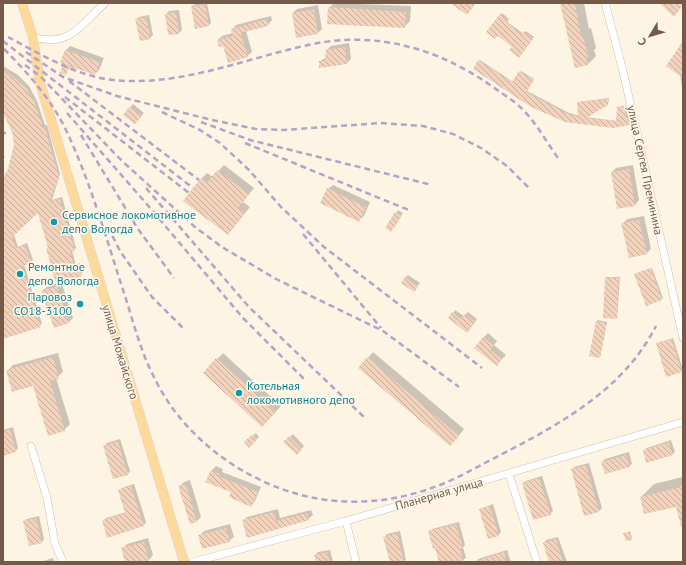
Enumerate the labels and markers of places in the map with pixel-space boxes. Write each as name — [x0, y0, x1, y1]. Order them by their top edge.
place label: Сервисное локомотивное депо Вологда — [62, 207, 196, 236]
marker: Сервисное локомотивное депо Вологда — [49, 217, 59, 227]
place label: Ремонтное депо Вологда — [28, 259, 99, 288]
marker: Ремонтное депо Вологда — [15, 269, 25, 279]
place label: Паровоз СО18-3100 — [14, 289, 72, 318]
marker: Паровоз СО18-3100 — [75, 299, 85, 309]
place label: Котельная локомотивного депо — [246, 378, 355, 407]
marker: Котельная локомотивного депо — [234, 388, 244, 398]

